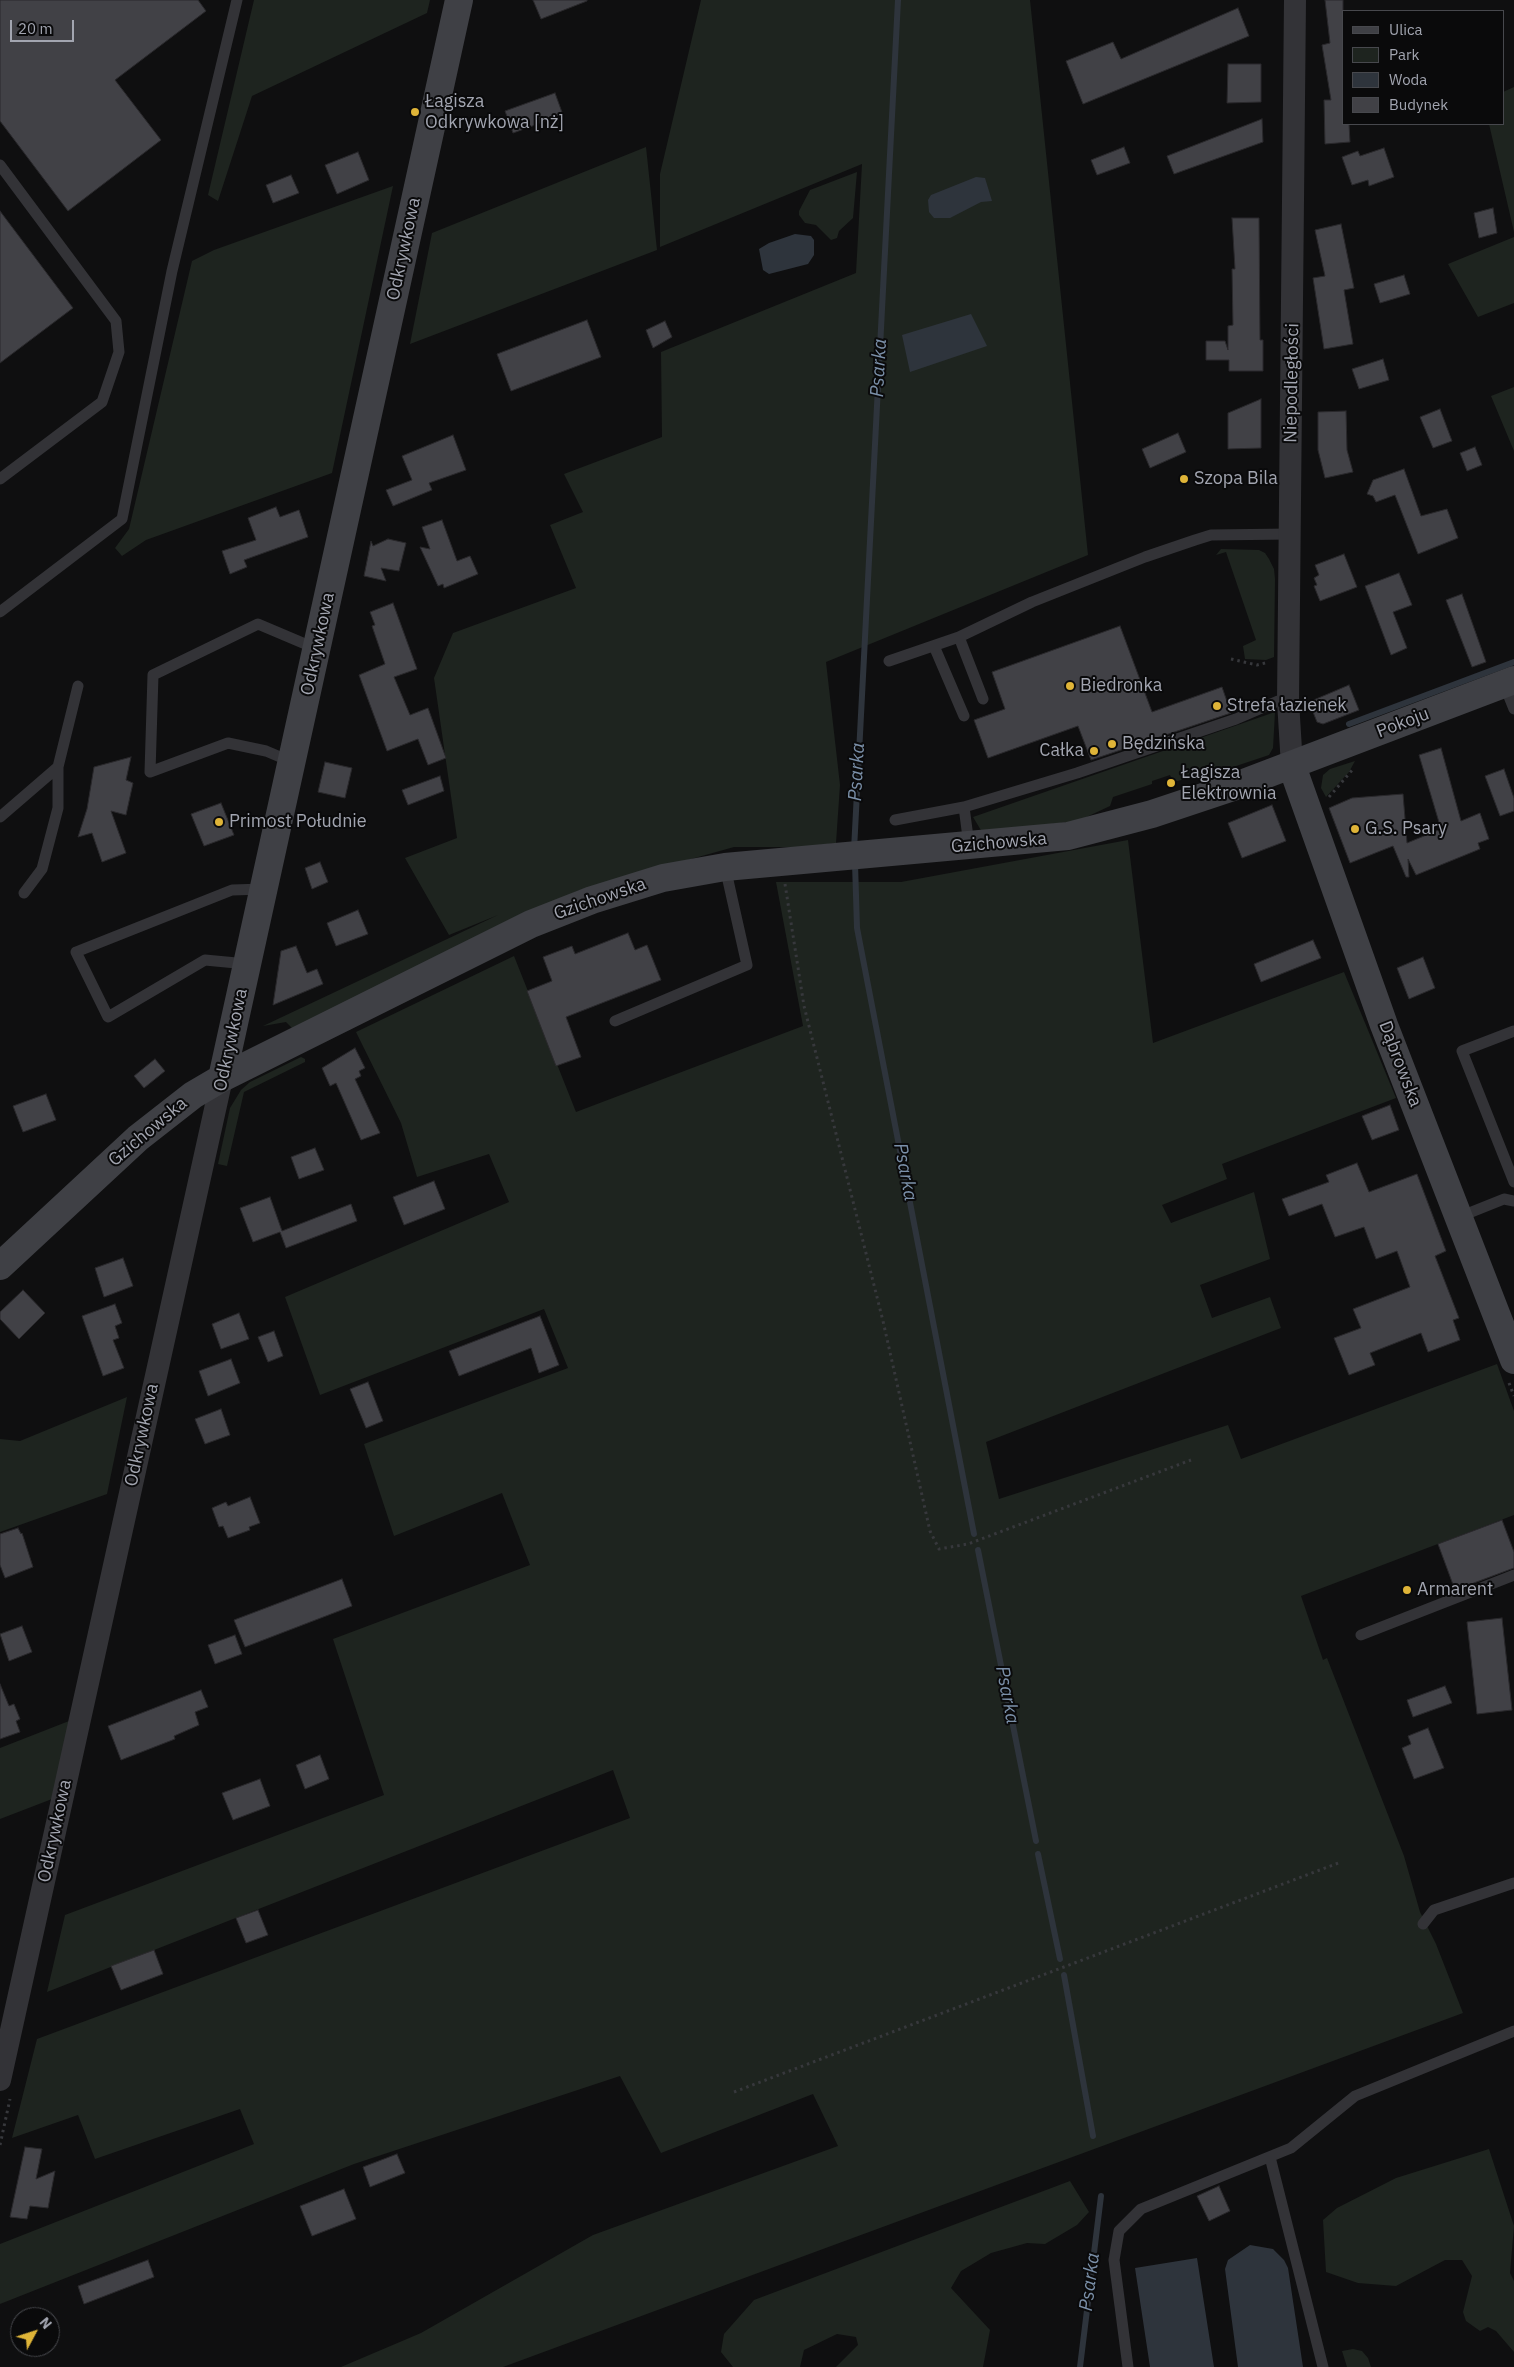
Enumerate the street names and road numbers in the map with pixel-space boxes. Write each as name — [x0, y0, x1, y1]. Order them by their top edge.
street label: Odkrywkowa — [383, 196, 425, 302]
street label: Niepodległości — [1280, 323, 1304, 443]
street label: Odkrywkowa — [297, 591, 339, 697]
street label: Pokoju — [1374, 703, 1432, 743]
street label: Gzichowska — [950, 828, 1048, 858]
street label: Gzichowska — [551, 873, 649, 925]
street label: Odkrywkowa — [210, 987, 252, 1093]
street label: Dąbrowska — [1374, 1018, 1426, 1110]
street label: Gzichowska — [104, 1093, 192, 1171]
street label: Odkrywkowa — [121, 1382, 163, 1488]
street label: Odkrywkowa — [34, 1778, 76, 1884]

